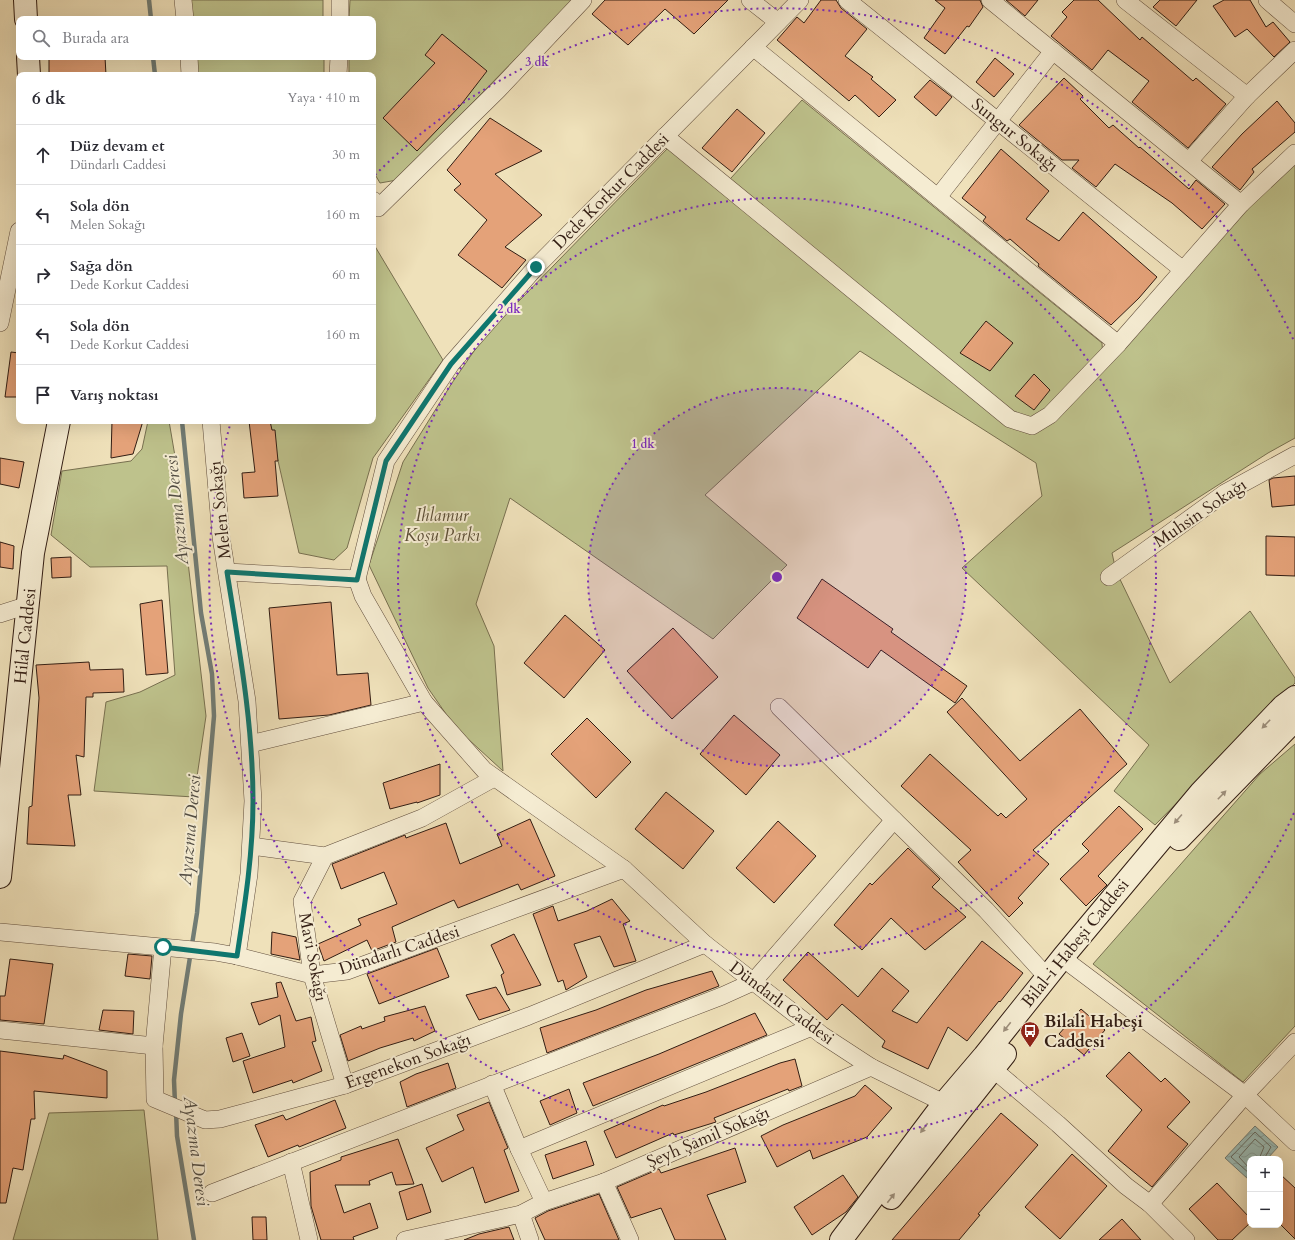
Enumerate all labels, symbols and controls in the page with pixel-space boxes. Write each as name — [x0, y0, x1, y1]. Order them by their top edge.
search box — [16, 16, 376, 60]
icon: search — [30, 27, 52, 49]
text: Burada ara — [62, 28, 129, 48]
text: 3 dk — [525, 54, 549, 70]
text: 6 dk — [32, 87, 66, 110]
text: Yaya · 410 m — [287, 89, 360, 107]
street label: Sungur Sokağı — [967, 93, 1063, 177]
street label: Dede Korkut Caddesi — [548, 128, 674, 254]
text: Düz devam et — [70, 136, 165, 156]
icon: ahead — [32, 144, 54, 166]
text: 30 m — [332, 146, 360, 164]
text: Dündarlı Caddesi — [70, 156, 166, 174]
text: Sola dön — [70, 196, 130, 216]
icon: left — [32, 204, 54, 226]
text: 160 m — [326, 206, 360, 224]
text: Melen Sokağı — [70, 216, 145, 234]
text: Sağa dön — [70, 256, 133, 276]
route end — [527, 258, 545, 276]
icon: right — [32, 264, 54, 286]
text: 60 m — [332, 266, 360, 284]
text: Dede Korkut Caddesi — [70, 276, 189, 294]
text: 2 dk — [497, 301, 521, 317]
text: Sola dön — [70, 316, 130, 336]
icon: left — [32, 324, 54, 346]
text: 160 m — [326, 326, 360, 344]
text: Dede Korkut Caddesi — [70, 336, 189, 354]
icon: arrive — [32, 384, 54, 406]
text: Varış noktası — [70, 385, 159, 405]
text: 1 dk — [631, 436, 655, 452]
water label: Ayazma Deresi — [159, 452, 195, 567]
street label: Melen Sokağı — [203, 460, 237, 560]
street label: Muhsin Sokağı — [1149, 473, 1251, 553]
park label: Ihlamur Koşu Parkı — [404, 504, 480, 547]
centre of rings — [770, 570, 784, 584]
street label: Hilal Caddesi — [9, 587, 41, 685]
one-way arrow — [1262, 719, 1271, 729]
water label: Ayazma Deresi — [173, 773, 207, 887]
one-way arrow — [1217, 790, 1227, 800]
one-way arrow — [1173, 814, 1183, 824]
street label: Bilal-i Habeşi Caddesi — [1016, 874, 1134, 1012]
street label: Mavi Sokağı — [293, 911, 333, 1003]
street label: Dündarlı Caddesi — [336, 920, 463, 980]
route start — [154, 938, 172, 956]
street label: Dündarlı Caddesi — [725, 956, 839, 1050]
place label: Bilali Habeşi Caddesi — [1044, 1010, 1143, 1053]
bus stop icon: Bilali Habeşi Caddesi — [1019, 1020, 1041, 1048]
one-way arrow — [1002, 1022, 1011, 1033]
street label: Ergenekon Sokağı — [342, 1027, 474, 1094]
water label: Ayazma Deresi — [177, 1093, 215, 1209]
street label: Şeyh Şamil Sokağı — [643, 1101, 773, 1173]
one-way arrow — [920, 1123, 929, 1134]
map controls — [1247, 1156, 1283, 1228]
button: + — [1247, 1156, 1283, 1192]
one-way arrow — [887, 1192, 895, 1203]
button: − — [1247, 1192, 1283, 1228]

